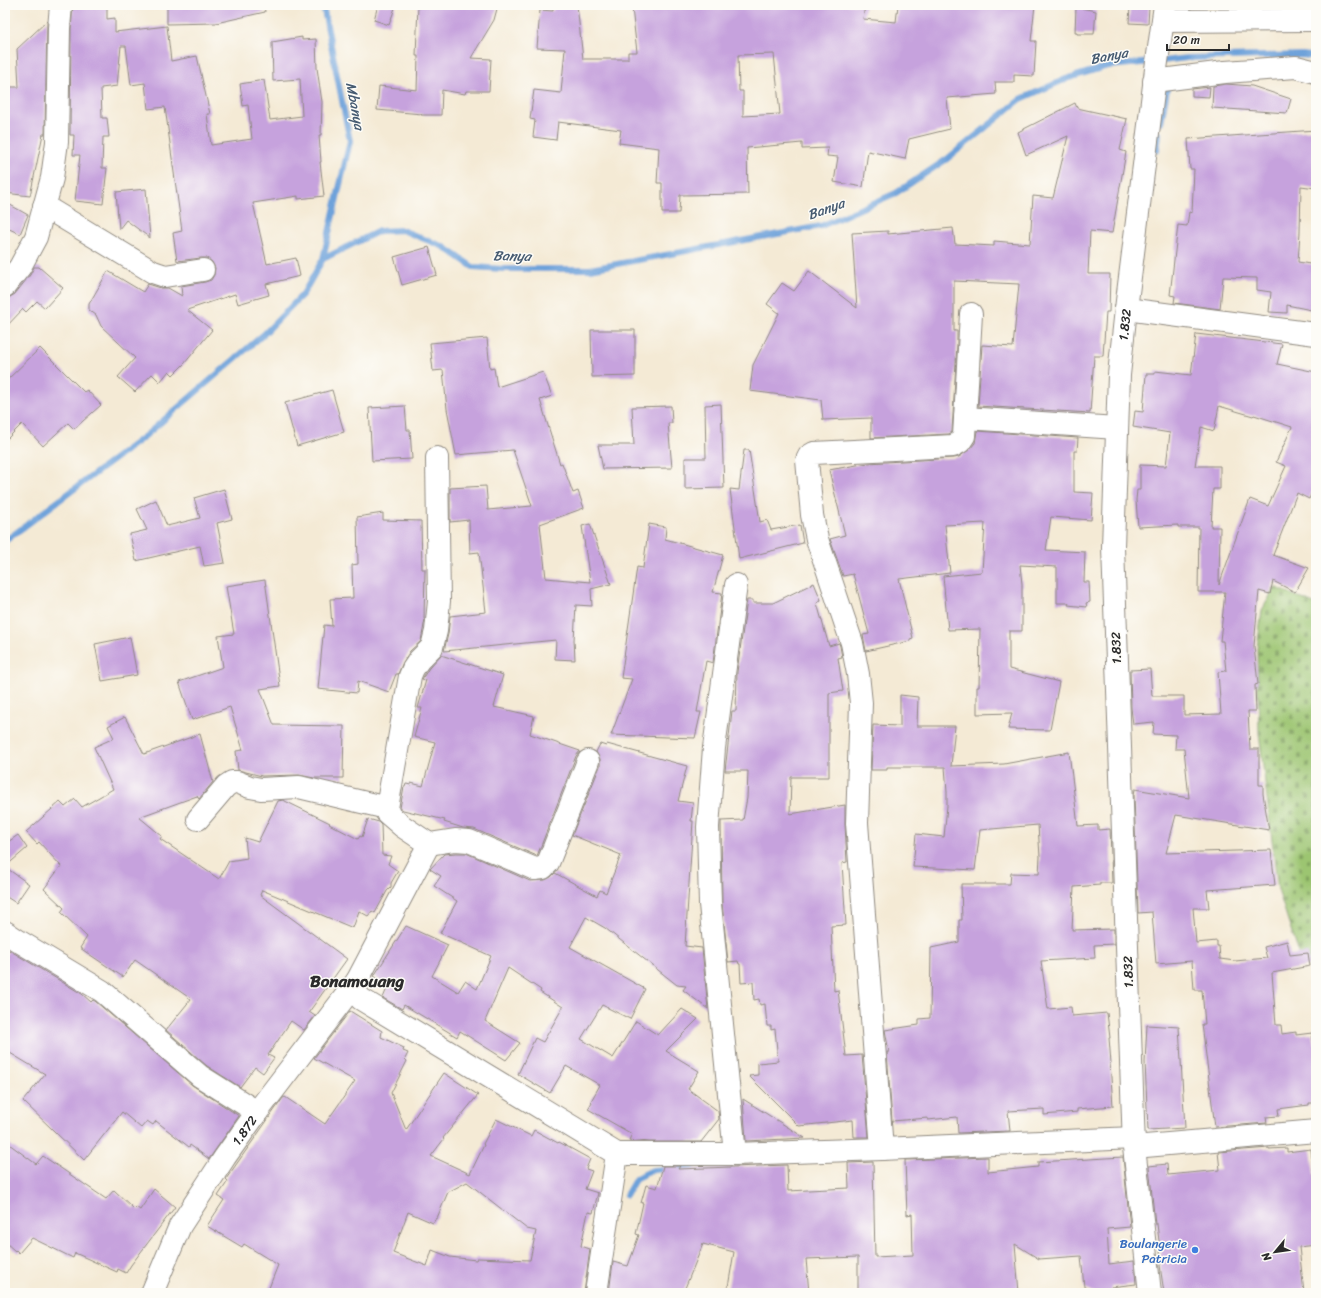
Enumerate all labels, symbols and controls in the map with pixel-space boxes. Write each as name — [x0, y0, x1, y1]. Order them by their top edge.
scale bar — [1167, 26, 1229, 52]
text: 20 m — [1173, 29, 1200, 51]
water label: Banya — [1088, 40, 1132, 72]
water label: Mbanya — [338, 80, 372, 134]
water label: Banya — [804, 190, 850, 227]
water label: Banya — [493, 243, 533, 269]
street label: 1.832 — [1111, 307, 1138, 342]
street label: 1.832 — [1104, 631, 1128, 664]
street label: 1.832 — [1116, 955, 1140, 988]
district label: Bonamouang — [310, 966, 404, 996]
street label: 1.872 — [225, 1110, 263, 1150]
place label: Boulangerie Patricia — [1120, 1232, 1187, 1270]
north arrow — [1255, 1232, 1295, 1272]
marker: Boulangerie Patricia — [1190, 1245, 1200, 1255]
text: N — [1256, 1248, 1277, 1265]

